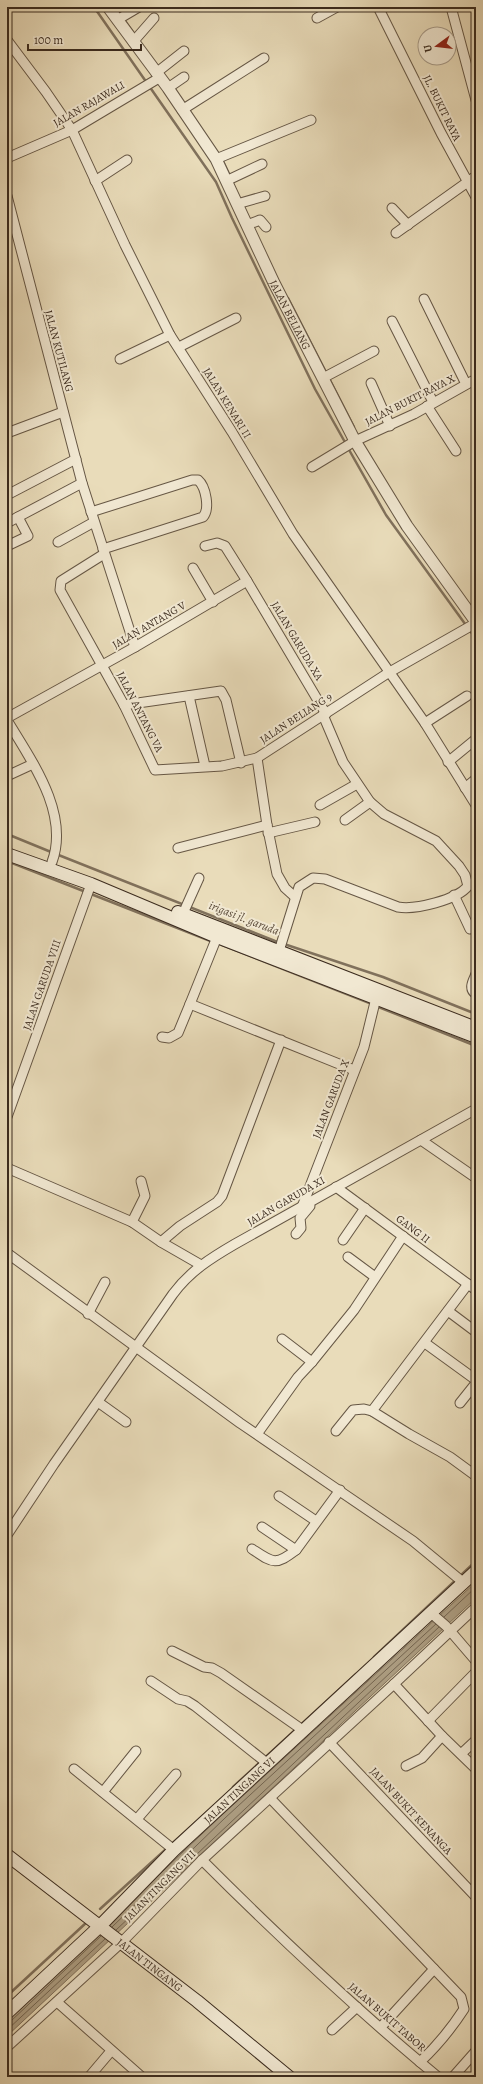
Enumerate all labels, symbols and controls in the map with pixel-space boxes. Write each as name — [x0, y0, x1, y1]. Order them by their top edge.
scale bar — [28, 26, 141, 52]
north arrow — [417, 26, 457, 66]
text: 100 m — [34, 32, 63, 48]
text: U — [419, 42, 436, 54]
street label: JL. BUKIT RAYA — [420, 72, 465, 144]
street label: JALAN RAJAWALI — [50, 77, 128, 131]
street label: JALAN BELIANG — [266, 277, 314, 352]
street label: JALAN KUTILANG — [41, 308, 77, 394]
street label: JALAN KENARI II — [199, 365, 255, 441]
street label: JALAN BUKIT RAYA X — [362, 370, 458, 429]
street label: JALAN ANTANG V — [109, 598, 189, 652]
street label: JALAN GARUDA XA — [267, 599, 327, 684]
street label: JALAN ANTANG VA — [113, 669, 167, 755]
street label: JALAN BELIANG 9 — [257, 689, 335, 747]
water label: irigasi jl. garuda — [207, 897, 282, 939]
street label: JALAN GARUDA VIII — [19, 938, 65, 1032]
street label: JALAN GARUDA X — [309, 1057, 353, 1141]
street label: JALAN GARUDA XI — [244, 1173, 328, 1229]
street label: GANG II — [393, 1211, 433, 1247]
street label: JALAN TINGANG VI — [200, 1753, 278, 1827]
street label: JALAN BUKIT KENANGA — [366, 1764, 456, 1858]
street label: JALAN TINGANG VII — [121, 1847, 199, 1925]
street label: JALAN TINGANG — [114, 1935, 186, 1995]
street label: JALAN BUKIT TABOR — [345, 1979, 429, 2055]

